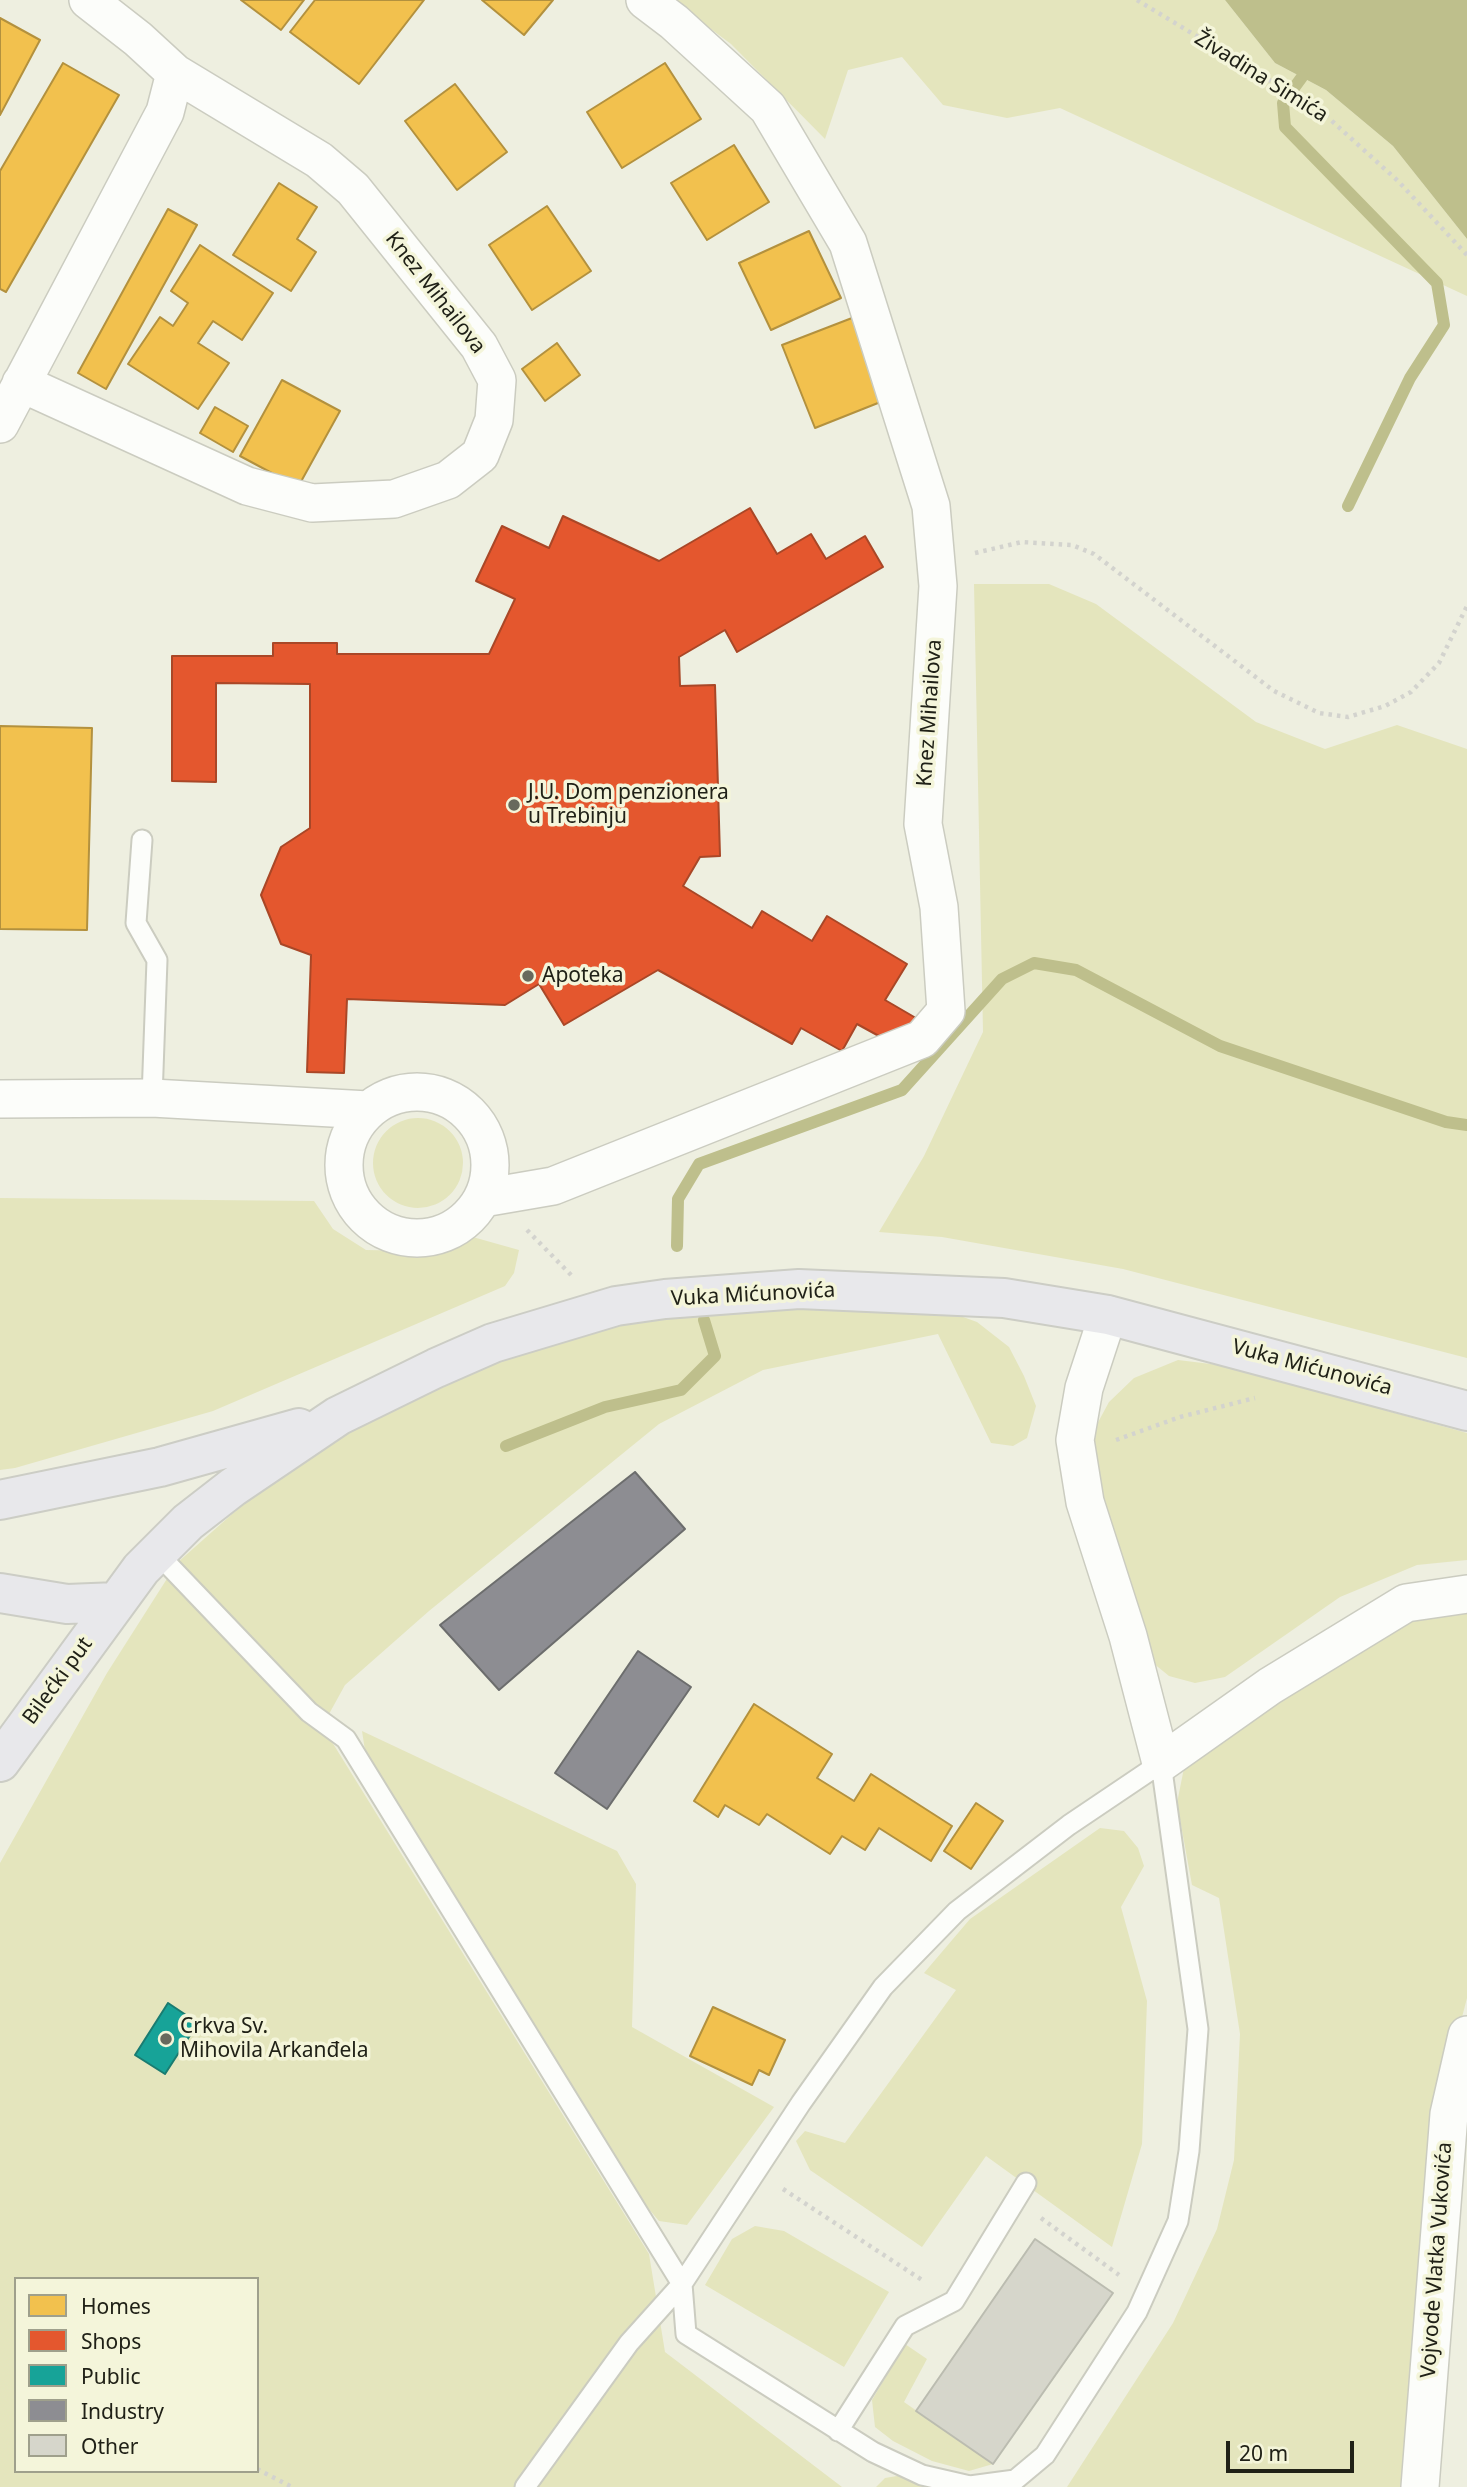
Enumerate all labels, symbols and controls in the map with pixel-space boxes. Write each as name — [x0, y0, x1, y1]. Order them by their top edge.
street label: Živadina Simića — [1190, 26, 1332, 128]
street label: Knez Mihailova — [380, 227, 490, 359]
street label: Knez Mihailova — [912, 638, 948, 788]
place label: J.U. Dom penzionera u Trebinju — [528, 780, 729, 830]
marker: J.U. Dom penzionera u Trebinju — [506, 797, 522, 813]
place label: Apoteka — [542, 963, 623, 989]
marker: Apoteka — [520, 968, 536, 984]
street label: Vuka Mićunovića — [670, 1278, 836, 1312]
street label: Vuka Mićunovića — [1229, 1335, 1395, 1401]
street label: Bilećki put — [18, 1632, 98, 1730]
place label: Crkva Sv. Mihovila Arkanđela — [180, 2014, 369, 2064]
marker: Crkva Sv. Mihovila Arkanđela — [158, 2031, 174, 2047]
street label: Vojvode Vlatka Vukovića — [1416, 2141, 1458, 2379]
legend — [14, 2277, 259, 2473]
text: Homes — [81, 2292, 151, 2320]
text: Shops — [81, 2327, 141, 2355]
text: Public — [81, 2362, 141, 2390]
text: Industry — [81, 2397, 164, 2425]
scale bar — [1229, 2428, 1357, 2472]
text: Other — [81, 2432, 138, 2460]
text: 20 m — [1239, 2439, 1288, 2467]

